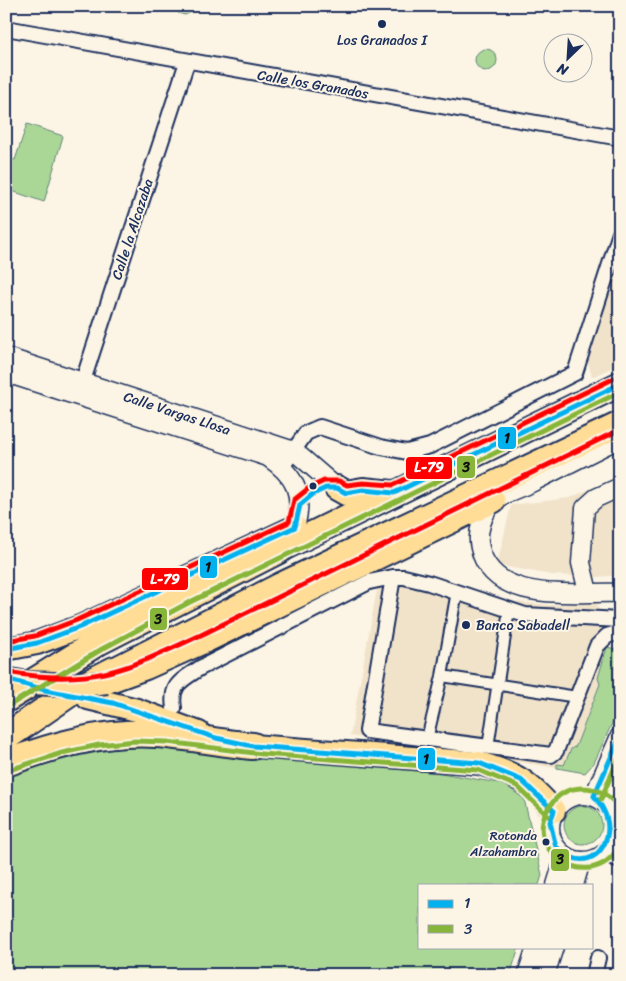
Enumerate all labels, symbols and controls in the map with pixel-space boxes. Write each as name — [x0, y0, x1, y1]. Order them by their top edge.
marker: Los Granados I — [376, 18, 388, 30]
place label: Los Granados I — [337, 28, 428, 53]
north arrow — [544, 32, 594, 82]
text: N — [553, 56, 573, 83]
street label: Calle los Granados — [255, 62, 371, 107]
street label: Calle la Alcazaba — [104, 175, 161, 283]
street label: Calle Vargas Llosa — [120, 384, 234, 442]
line badge: 1 — [497, 426, 517, 450]
text: 1 — [504, 426, 510, 451]
text: L-79 — [414, 455, 444, 480]
line badge: 3 — [456, 455, 476, 479]
text: 3 — [461, 455, 470, 480]
line badge: L-79 — [405, 456, 453, 480]
unlabelled marker — [308, 481, 318, 491]
line badge: 1 — [199, 555, 218, 579]
text: 1 — [205, 555, 211, 580]
line badge: L-79 — [141, 567, 189, 591]
text: L-79 — [150, 567, 180, 592]
line badge: 3 — [149, 607, 168, 631]
text: 3 — [153, 607, 162, 632]
place label: Banco Sabadell — [476, 613, 571, 638]
marker: Banco Sabadell — [460, 619, 472, 631]
line badge: 1 — [417, 747, 436, 771]
text: 1 — [423, 747, 429, 772]
place label: Rotonda Alzahambra — [469, 824, 537, 863]
marker: Rotonda Alzahambra — [541, 837, 551, 847]
text: 3 — [555, 847, 564, 872]
line badge: 3 — [550, 848, 570, 872]
legend — [418, 884, 594, 948]
text: 1 — [464, 890, 470, 916]
text: 3 — [464, 916, 472, 942]

